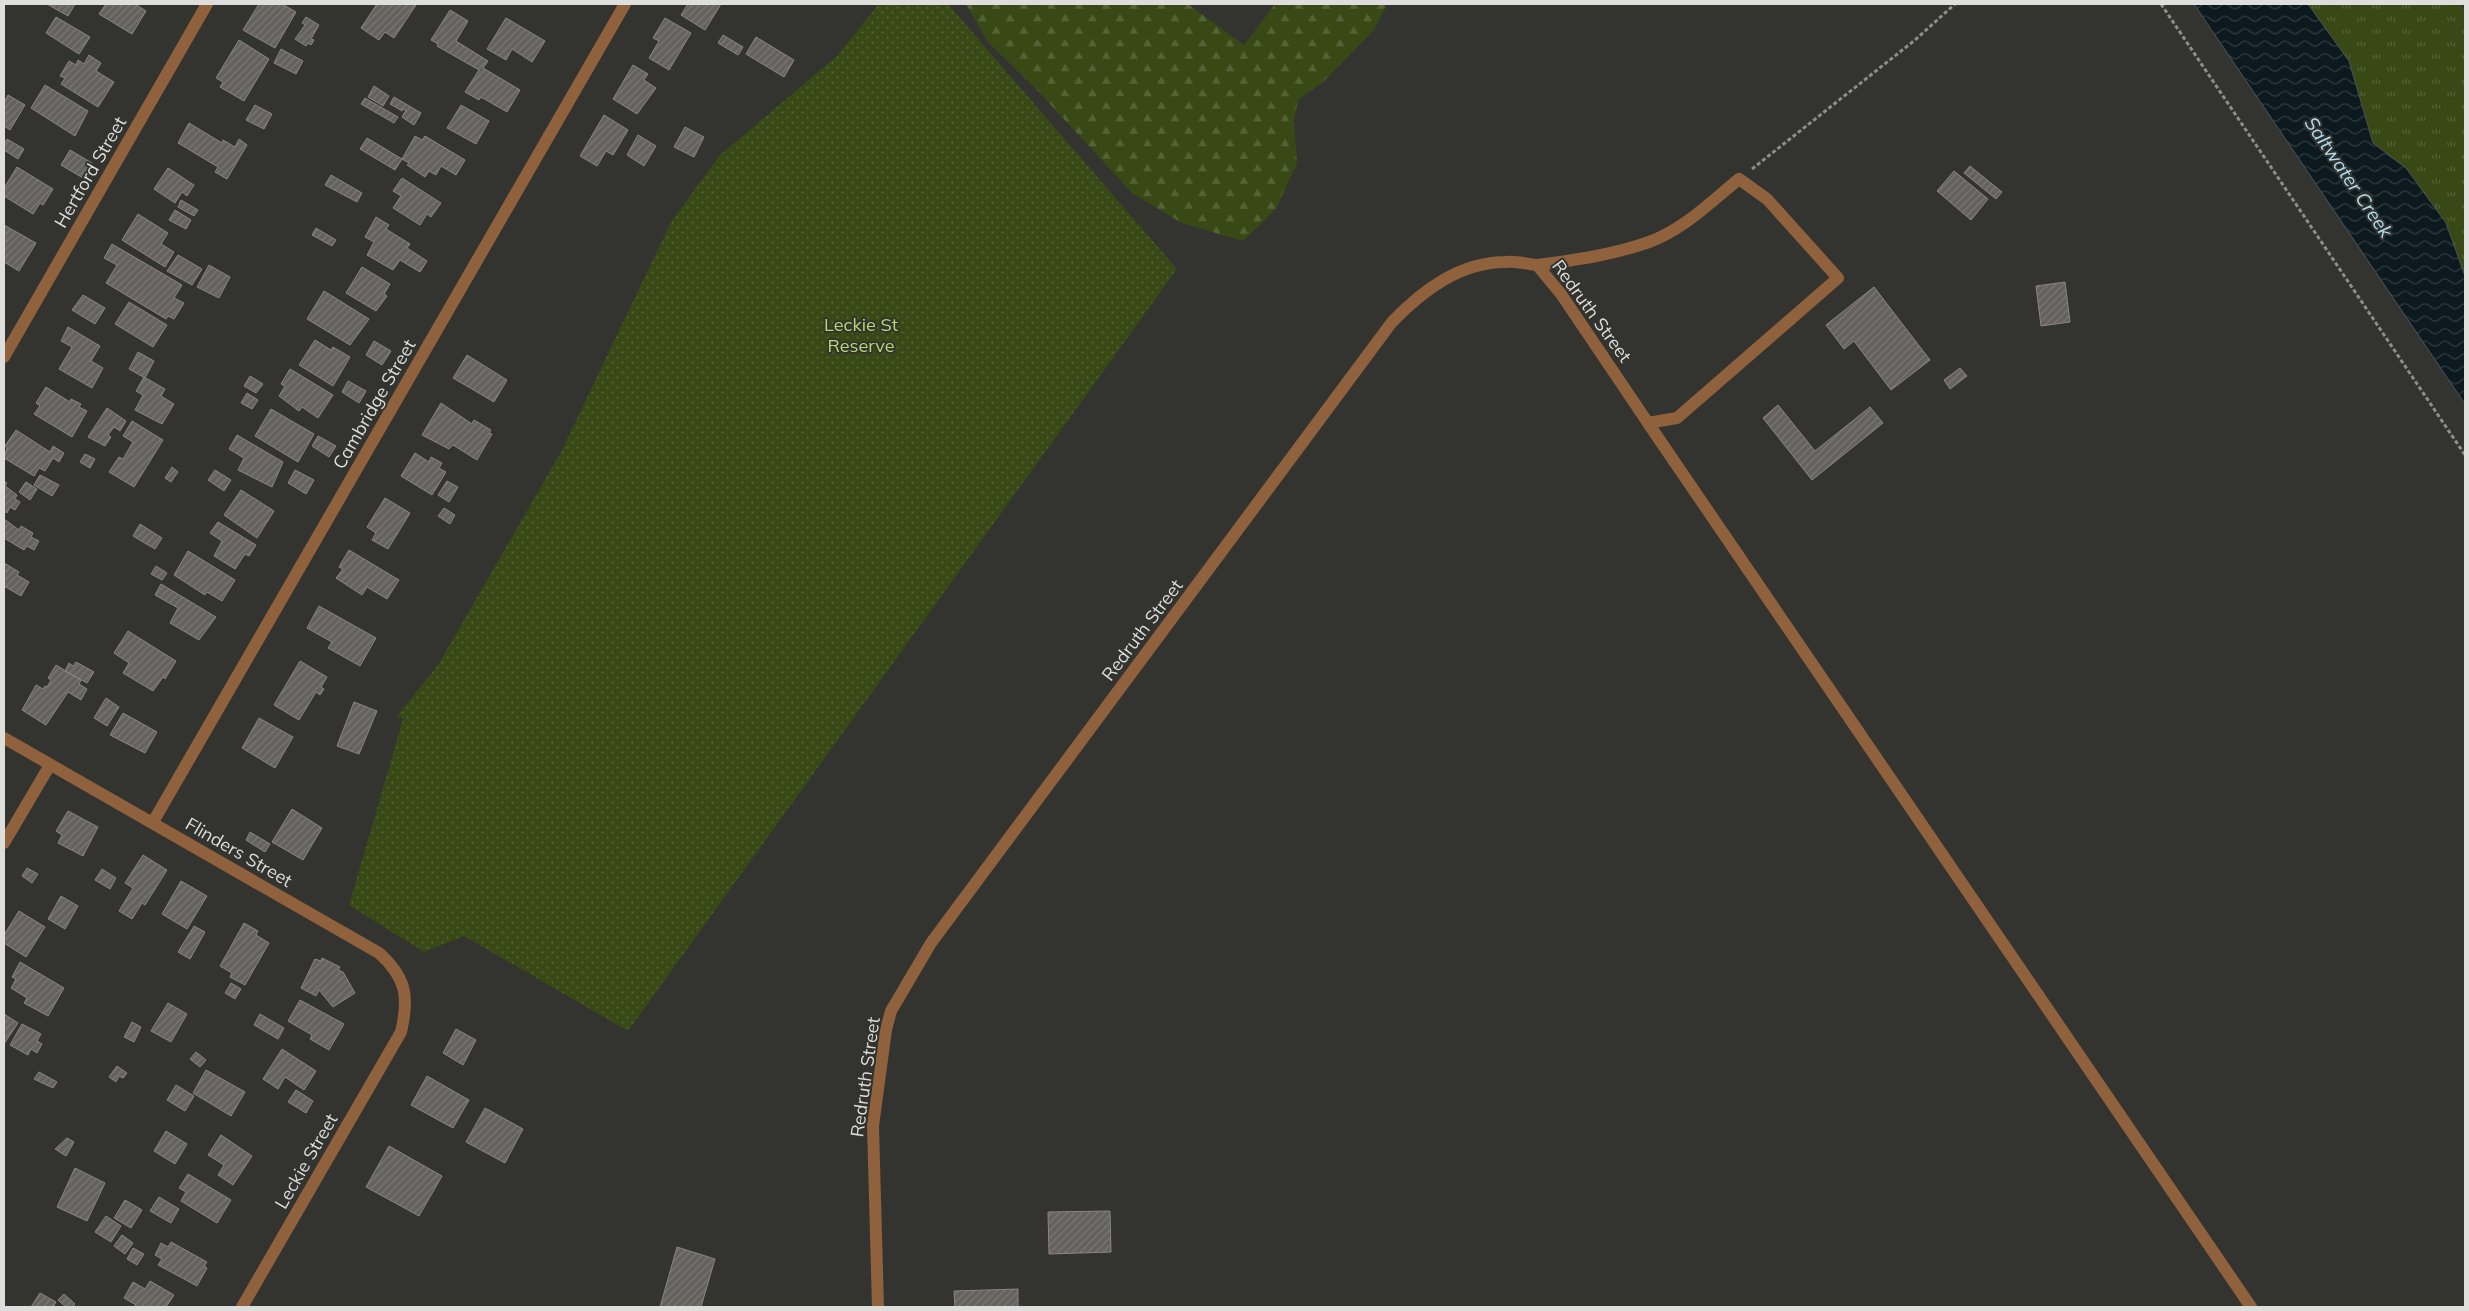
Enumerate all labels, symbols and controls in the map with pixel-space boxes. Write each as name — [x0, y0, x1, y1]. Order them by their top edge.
street label: Hertford Street — [49, 112, 131, 232]
water label: Saltwater Creek — [2300, 112, 2399, 243]
street label: Redruth Street — [1547, 255, 1637, 367]
park label: Leckie St Reserve — [824, 313, 898, 357]
street label: Cambridge Street — [327, 335, 421, 473]
street label: Redruth Street — [1096, 575, 1188, 685]
street label: Flinders Street — [181, 812, 297, 892]
street label: Redruth Street — [845, 1015, 885, 1139]
street label: Leckie Street — [269, 1109, 343, 1213]

